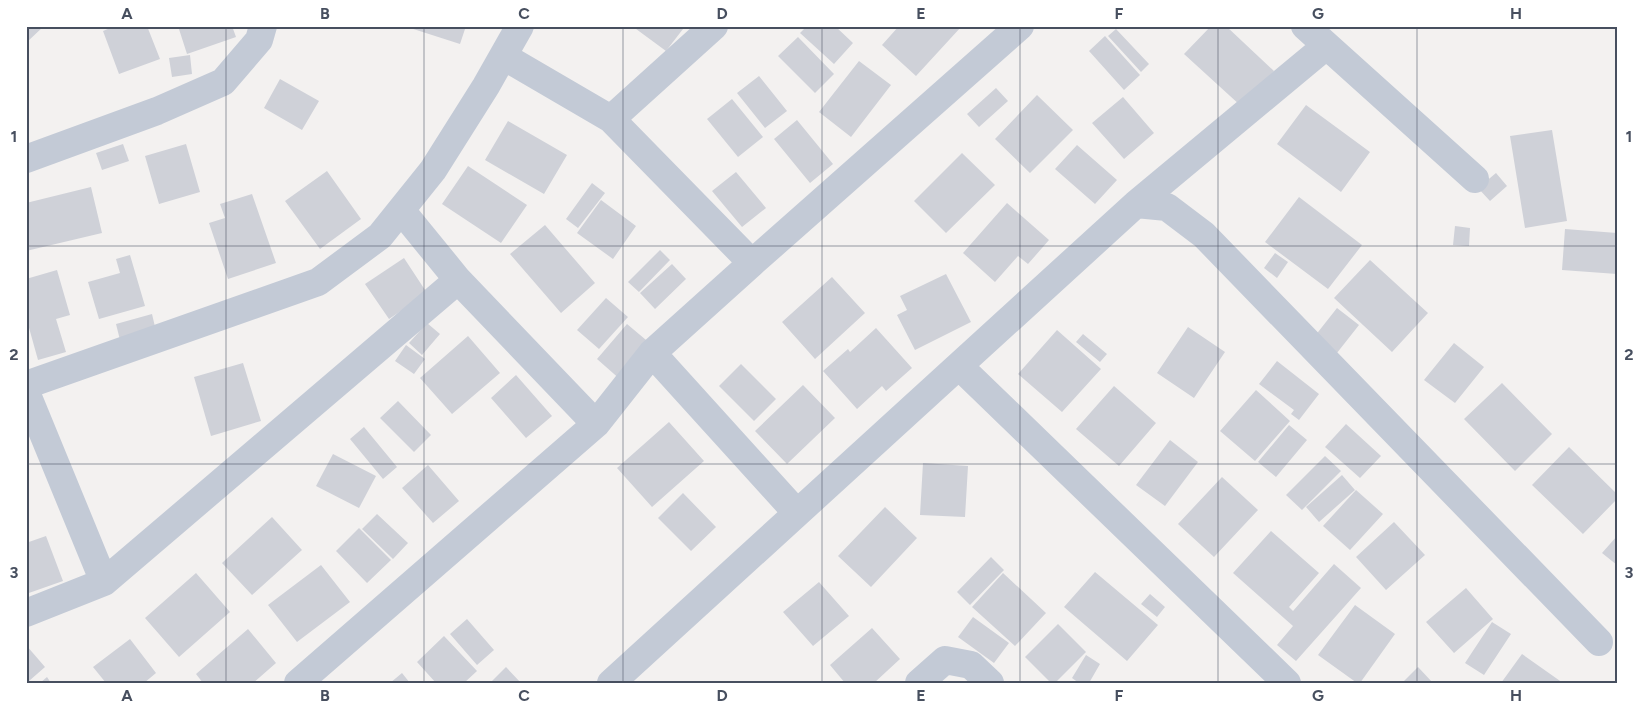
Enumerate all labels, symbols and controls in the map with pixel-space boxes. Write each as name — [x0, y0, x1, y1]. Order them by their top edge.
text: A — [121, 4, 133, 23]
text: B — [320, 4, 330, 23]
text: C — [518, 4, 530, 23]
text: D — [716, 4, 728, 23]
text: E — [916, 4, 926, 23]
text: F — [1115, 4, 1124, 23]
text: G — [1312, 4, 1324, 23]
text: H — [1510, 4, 1522, 23]
text: 1 — [11, 127, 17, 146]
text: 1 — [1626, 127, 1632, 146]
text: 2 — [9, 345, 19, 364]
text: 2 — [1624, 345, 1634, 364]
text: 3 — [10, 563, 19, 582]
text: 3 — [1625, 563, 1634, 582]
text: A — [121, 686, 133, 705]
text: B — [320, 686, 330, 705]
text: C — [518, 686, 530, 705]
text: D — [716, 686, 728, 705]
text: E — [916, 686, 926, 705]
text: F — [1115, 686, 1124, 705]
text: G — [1312, 686, 1324, 705]
text: H — [1510, 686, 1522, 705]

